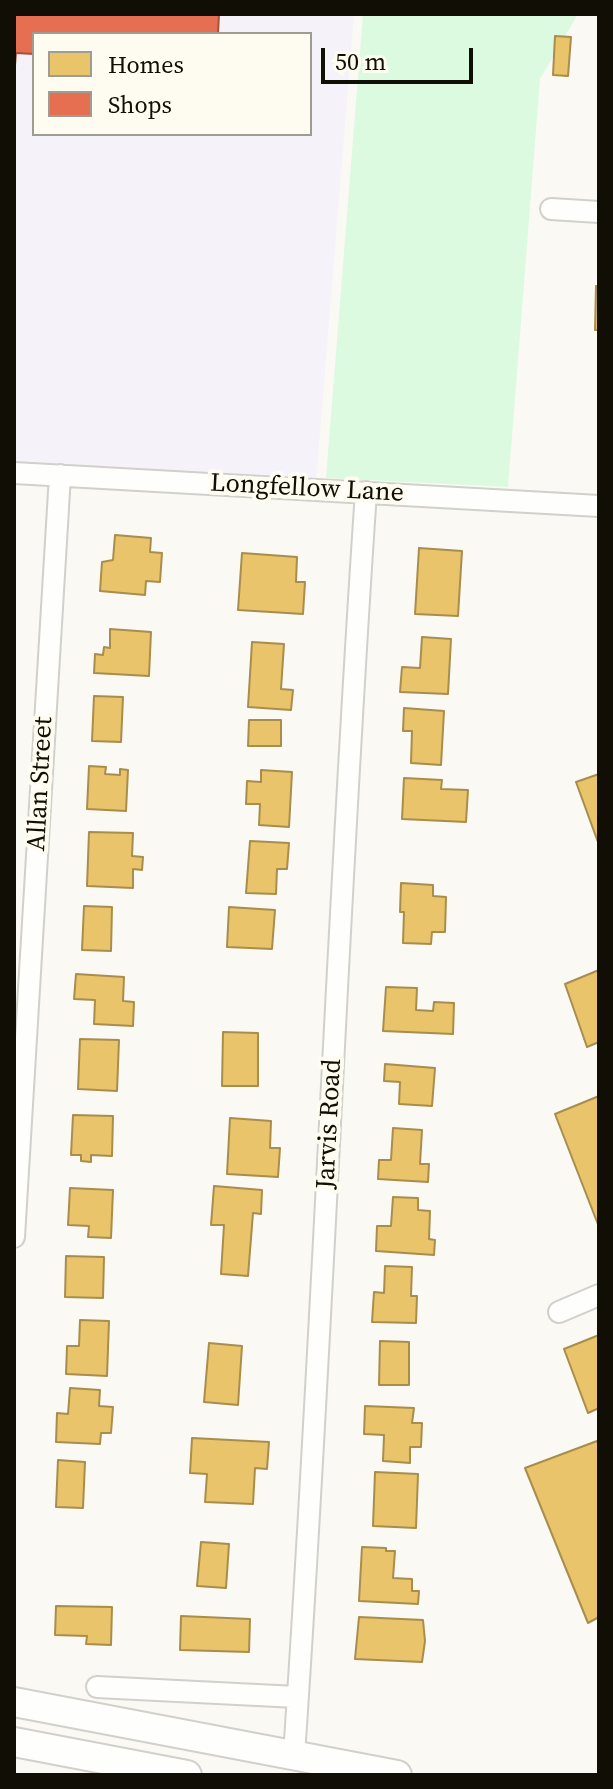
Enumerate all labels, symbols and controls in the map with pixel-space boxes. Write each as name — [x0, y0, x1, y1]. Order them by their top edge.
legend — [32, 32, 312, 136]
scale bar — [325, 32, 477, 82]
text: 50 m — [335, 45, 386, 78]
text: Homes — [108, 48, 184, 81]
text: Shops — [108, 88, 172, 121]
street label: Longfellow Lane — [209, 468, 405, 510]
street label: Allan Street — [22, 716, 60, 852]
street label: Jarvis Road — [311, 1058, 349, 1190]

